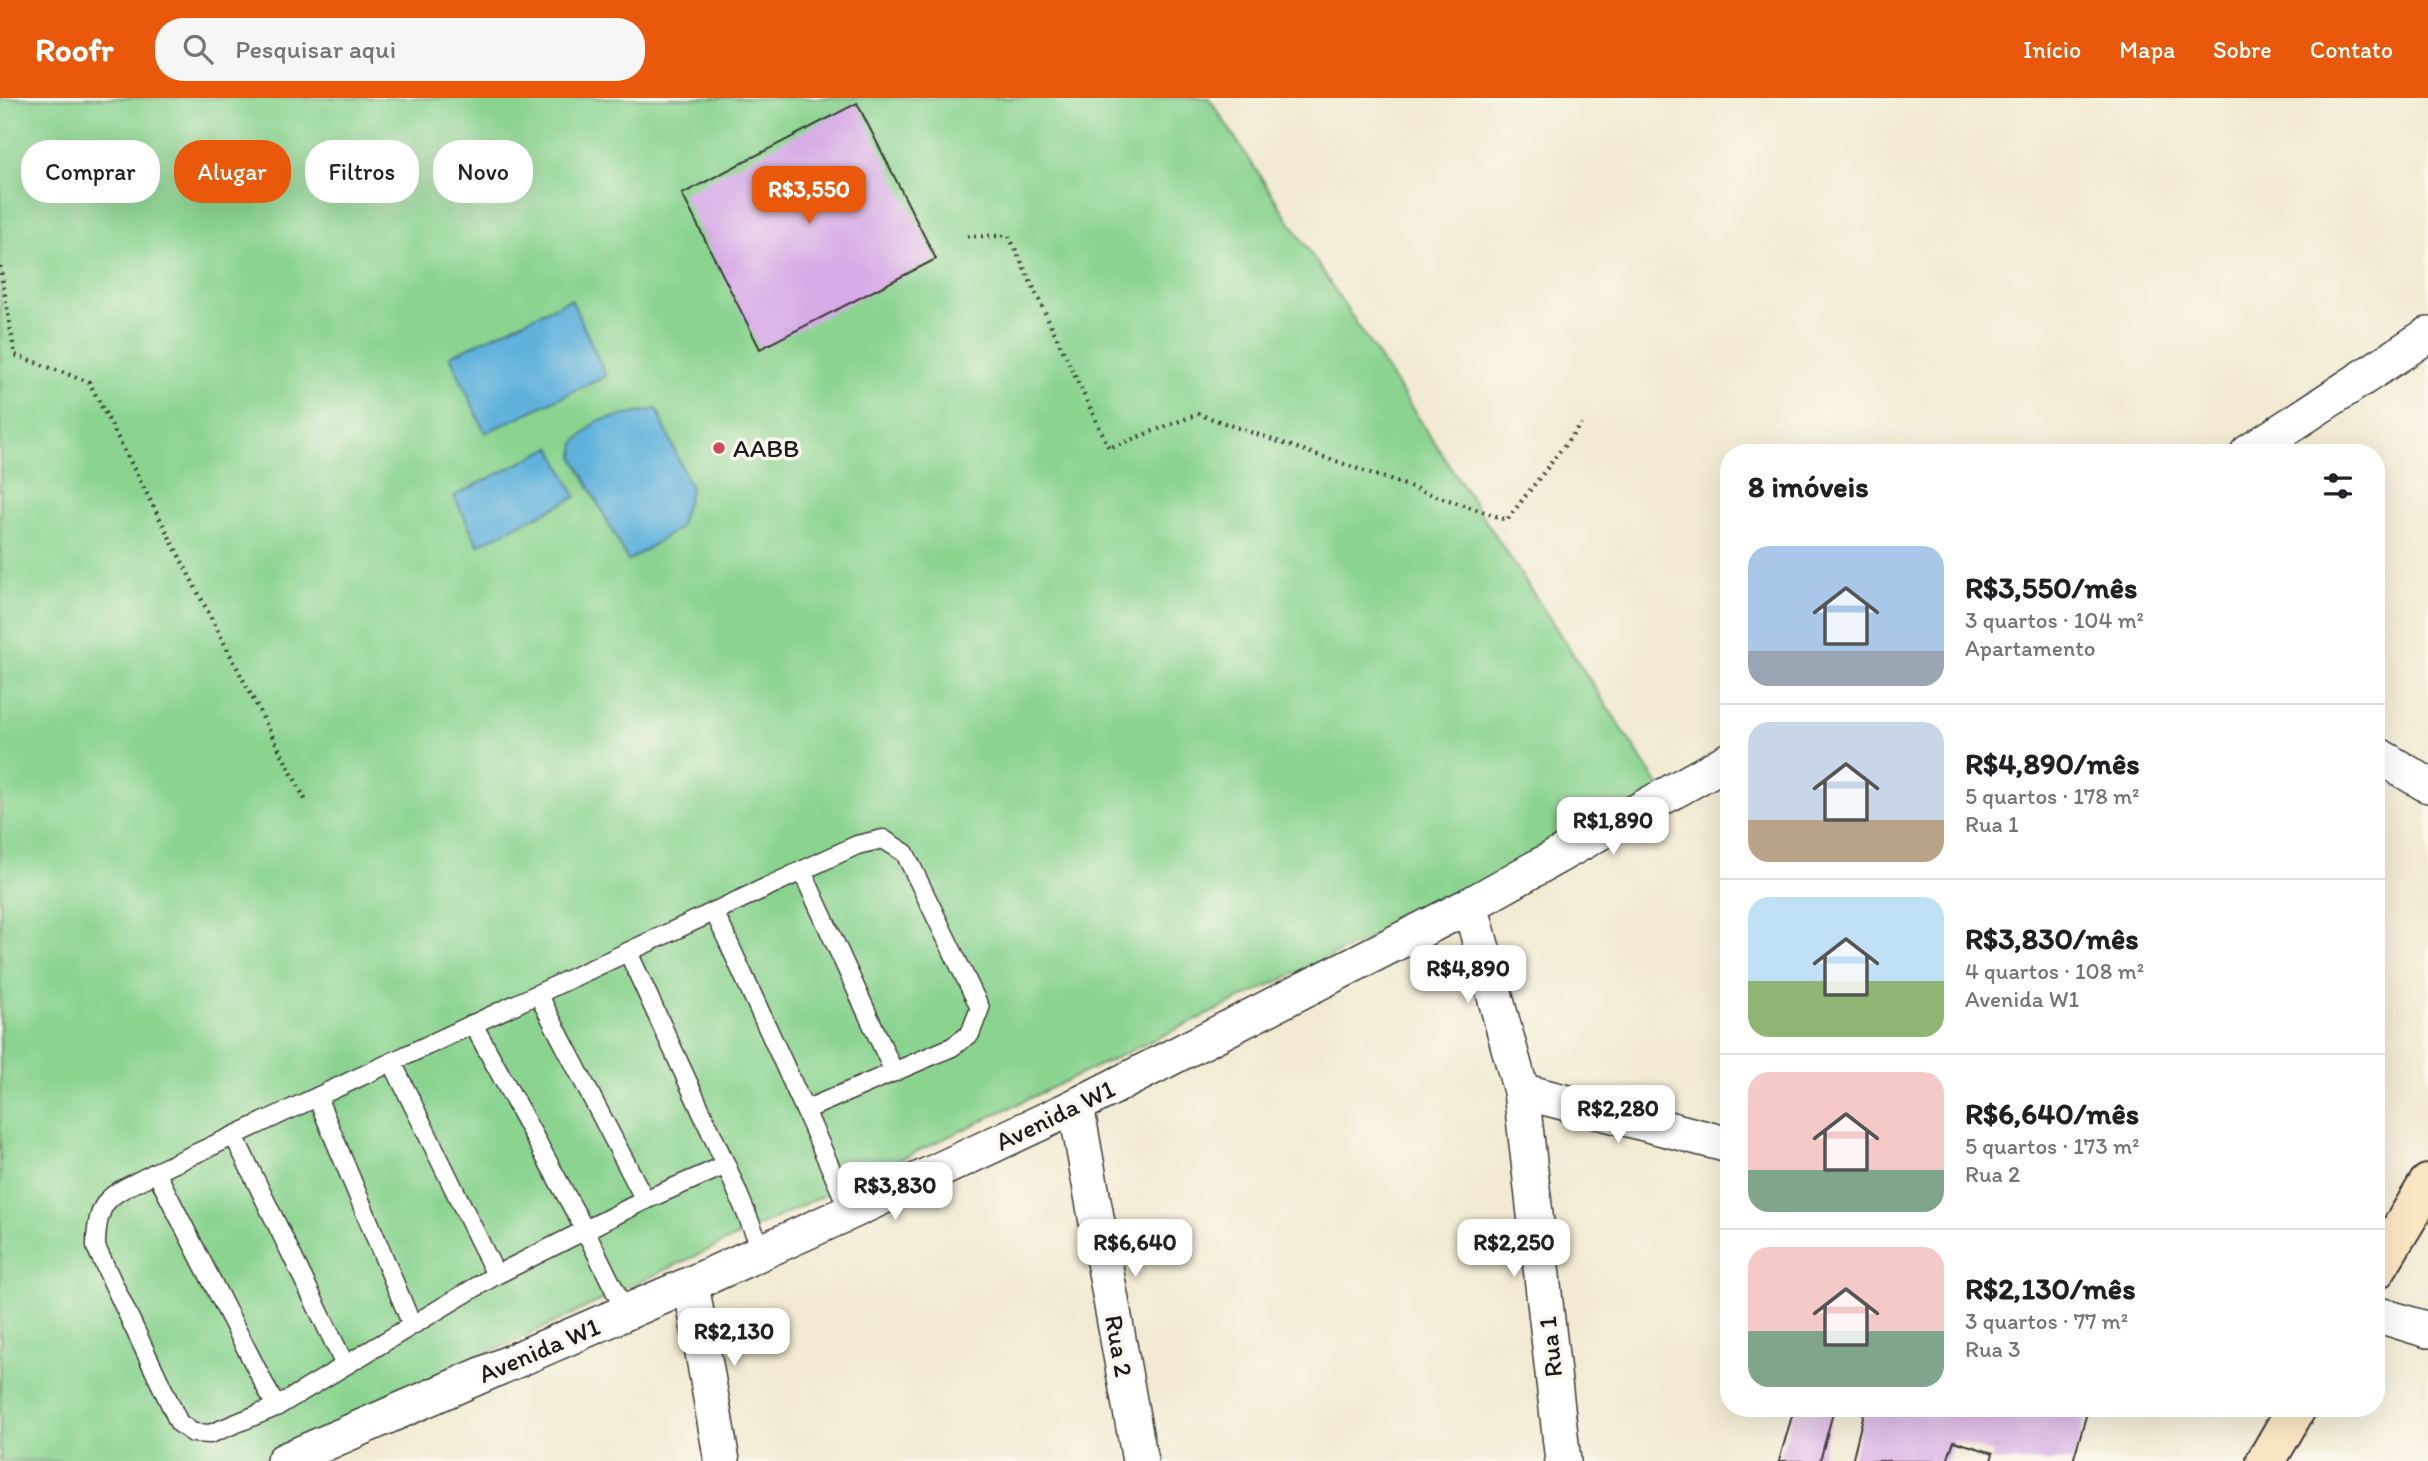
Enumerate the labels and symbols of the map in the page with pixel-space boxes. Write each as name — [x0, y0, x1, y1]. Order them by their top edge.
pin: R$3,550 — [744, 166, 874, 226]
place label: AABB — [733, 432, 800, 464]
marker: AABB — [711, 440, 727, 456]
pin: R$1,890 — [1548, 798, 1678, 857]
pin: R$4,890 — [1403, 946, 1533, 1005]
street label: Avenida W1 — [990, 1072, 1120, 1158]
pin: R$2,280 — [1553, 1086, 1683, 1145]
pin: R$3,830 — [830, 1162, 960, 1222]
pin: R$6,640 — [1070, 1220, 1200, 1279]
pin: R$2,250 — [1449, 1220, 1579, 1279]
pin: R$2,130 — [669, 1308, 799, 1368]
street label: Avenida W1 — [473, 1310, 605, 1390]
street label: Rua 2 — [1098, 1312, 1140, 1380]
street label: Rua 1 — [1531, 1315, 1569, 1379]

